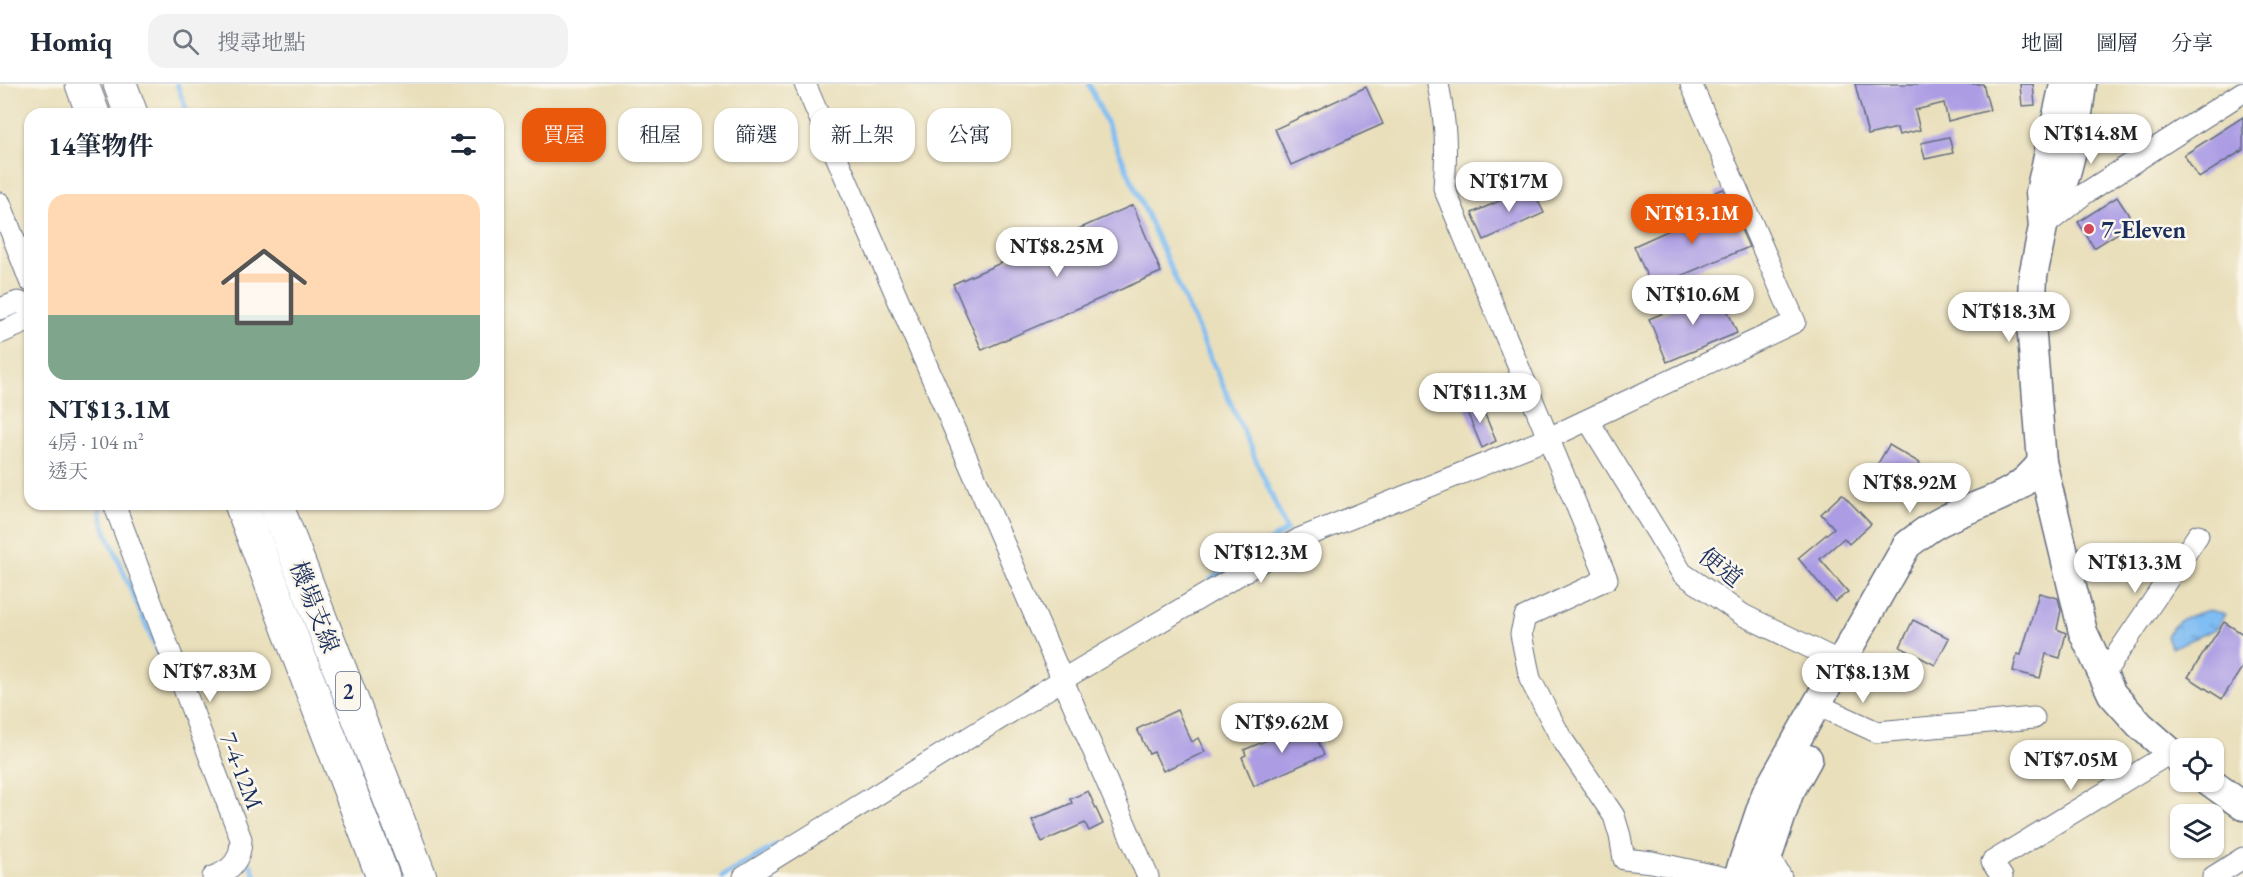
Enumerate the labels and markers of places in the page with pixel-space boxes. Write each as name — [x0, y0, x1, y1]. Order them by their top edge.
pin: NT$14.8M — [2029, 114, 2153, 165]
pin: NT$17M — [1460, 162, 1558, 213]
pin: NT$13.1M — [1630, 194, 1754, 245]
place label: 7-Eleven — [2101, 214, 2186, 245]
marker: 7-Eleven — [2082, 222, 2096, 236]
pin: NT$8.25M — [995, 227, 1119, 278]
pin: NT$10.6M — [1631, 275, 1755, 326]
pin: NT$18.3M — [1947, 292, 2071, 343]
pin: NT$11.3M — [1418, 373, 1542, 424]
pin: NT$8.92M — [1848, 463, 1972, 514]
pin: NT$12.3M — [1199, 533, 1323, 584]
pin: NT$13.3M — [2073, 543, 2197, 594]
pin: NT$7.83M — [148, 652, 272, 703]
pin: NT$8.13M — [1801, 653, 1925, 704]
pin: NT$9.62M — [1220, 703, 1344, 754]
pin: NT$7.05M — [2009, 740, 2133, 791]

